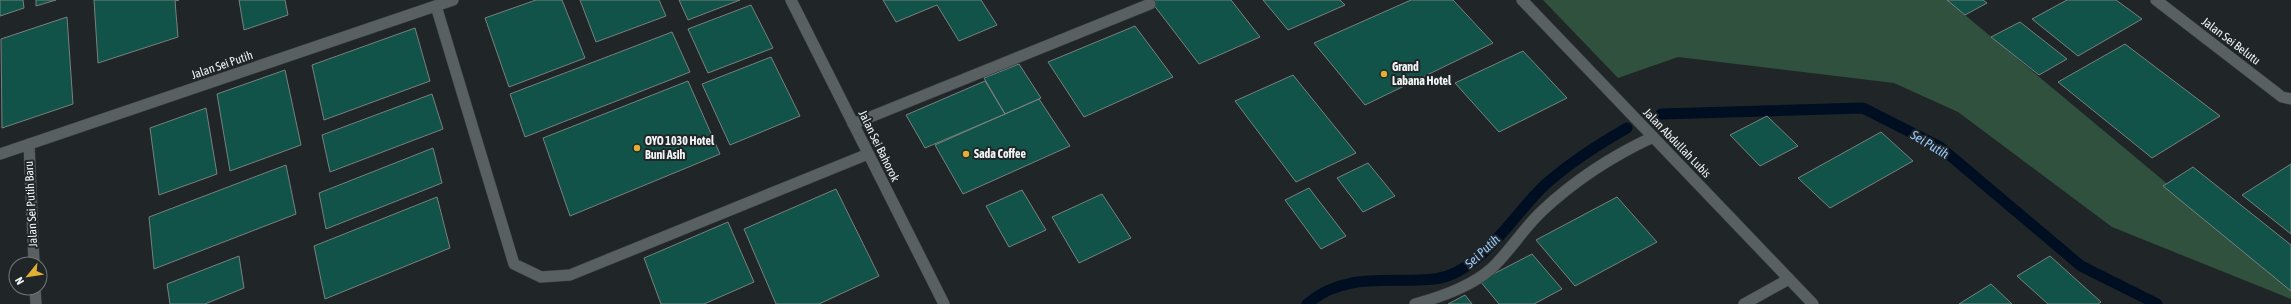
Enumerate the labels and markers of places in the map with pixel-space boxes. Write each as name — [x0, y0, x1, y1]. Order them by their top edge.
place label: Grand Labana Hotel — [1392, 60, 1452, 88]
marker: Grand Labana Hotel — [1379, 69, 1389, 79]
place label: OYO 1030 Hotel Buni Asih — [645, 134, 715, 162]
marker: OYO 1030 Hotel Buni Asih — [632, 143, 642, 153]
place label: Sada Coffee — [974, 147, 1026, 161]
marker: Sada Coffee — [961, 149, 971, 159]

